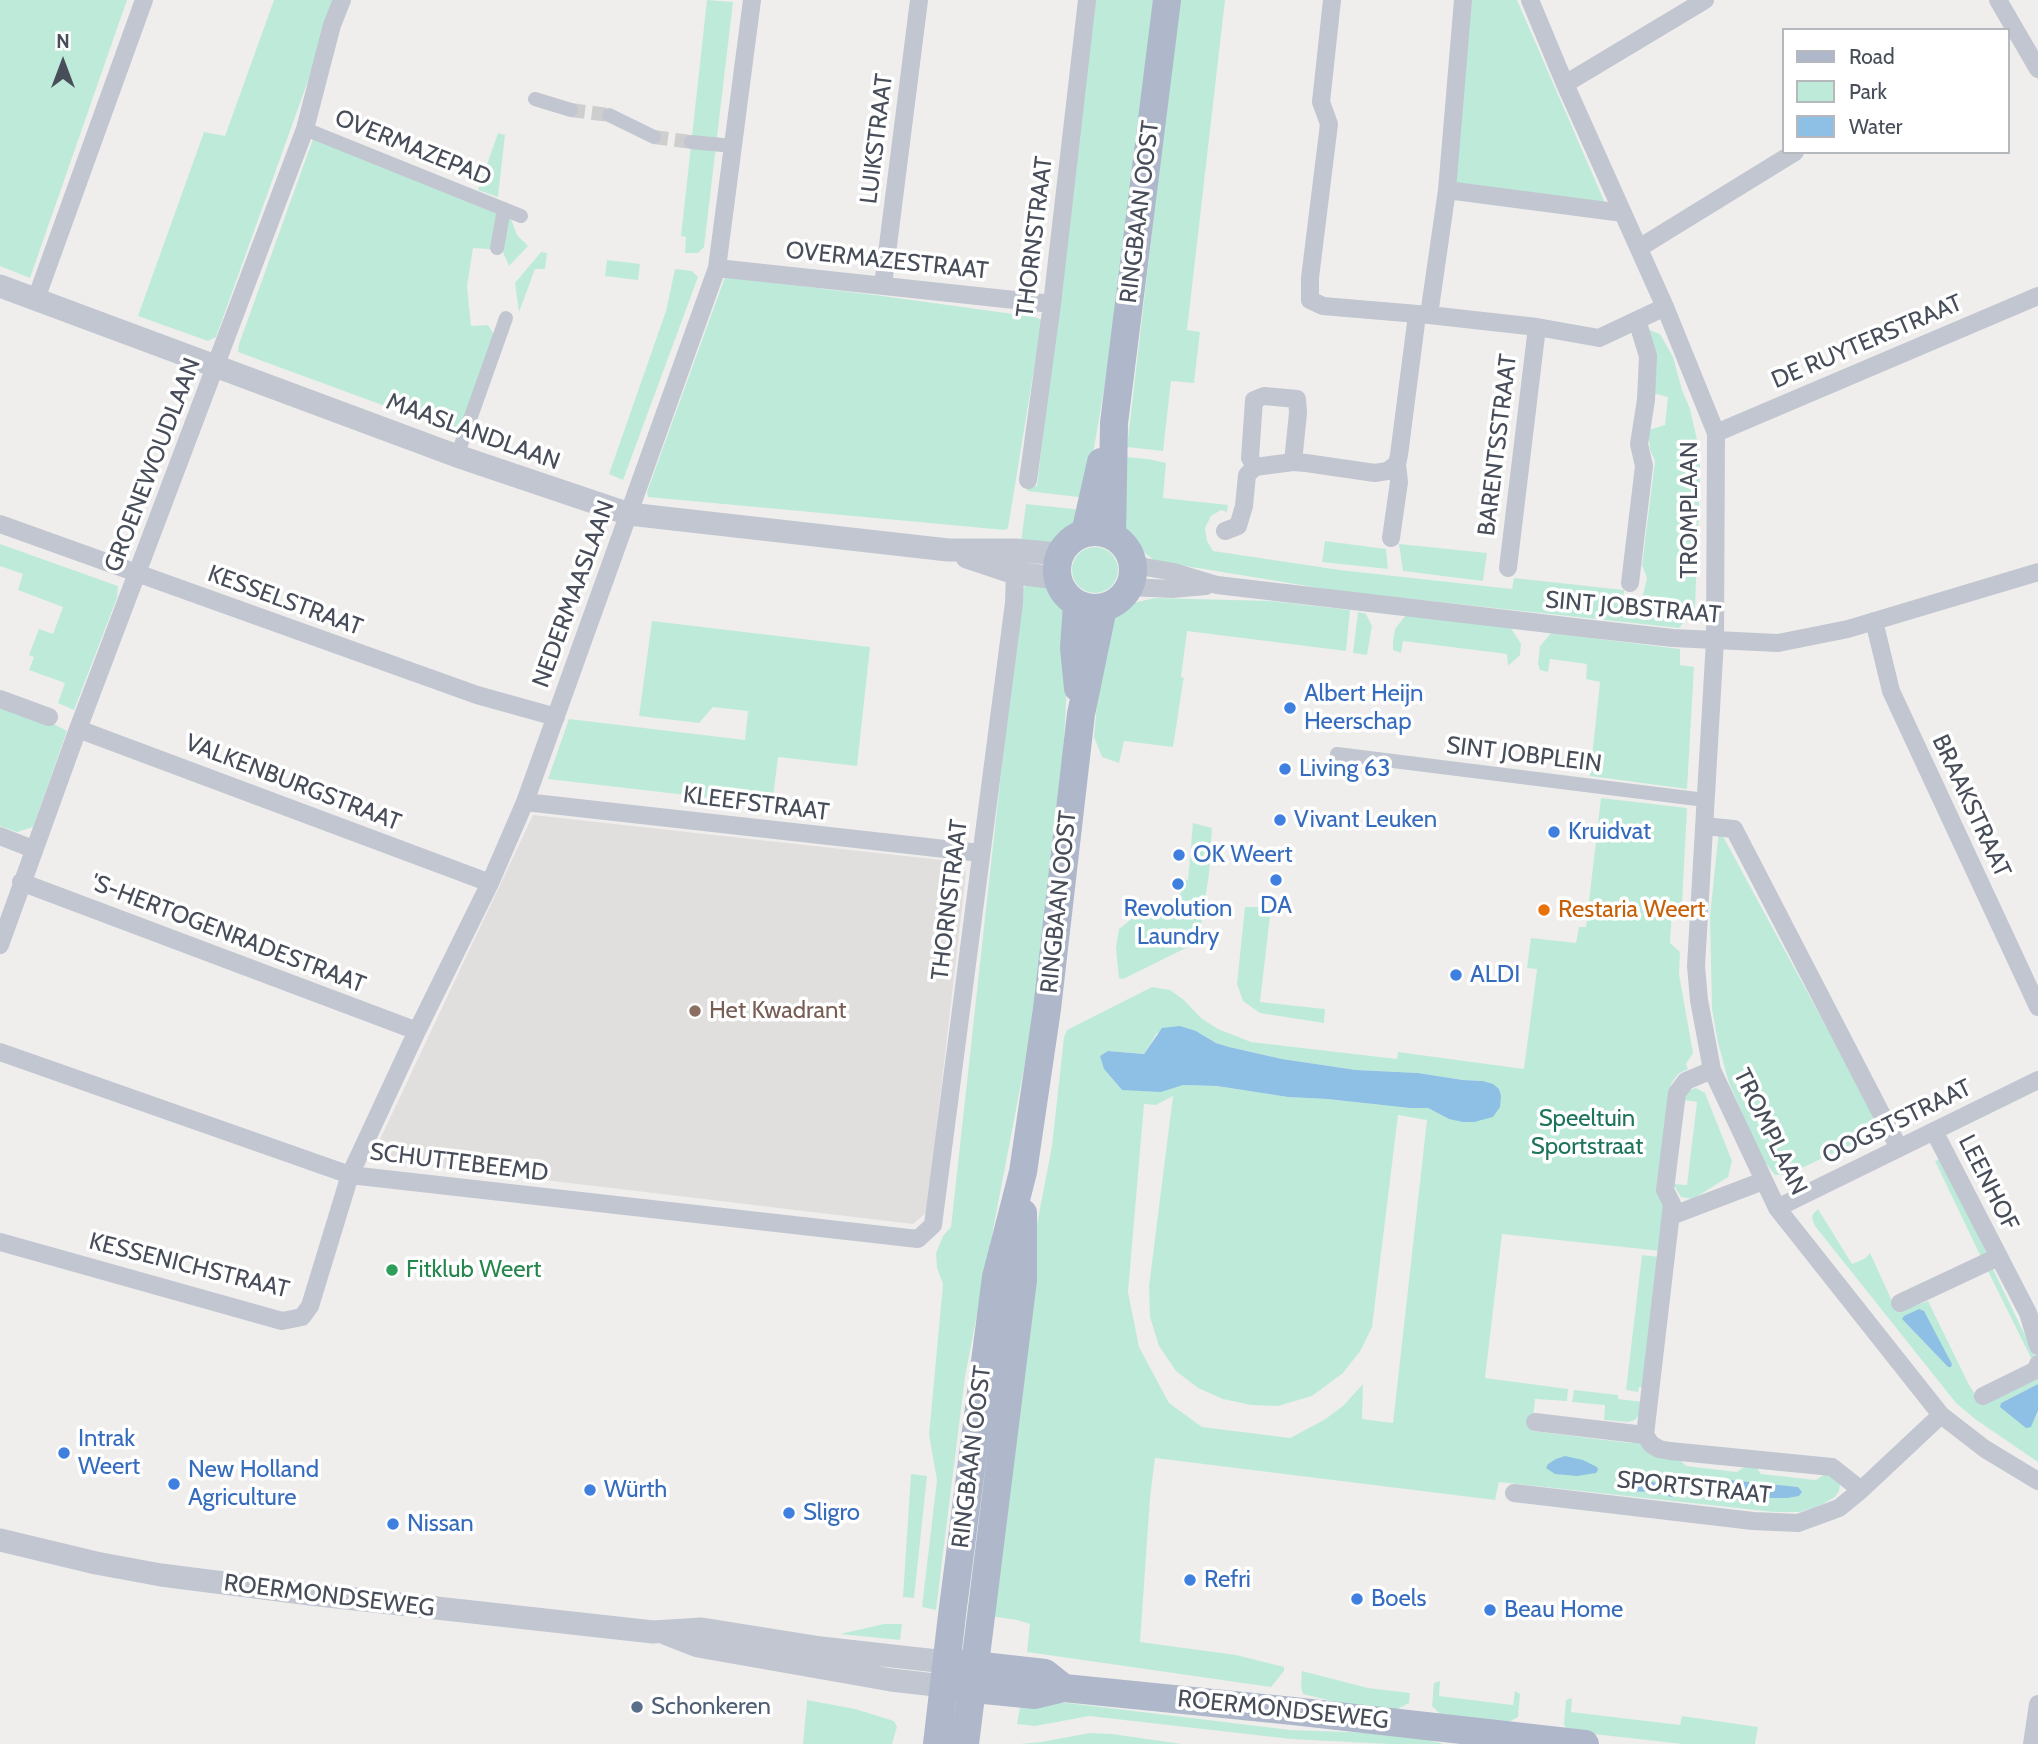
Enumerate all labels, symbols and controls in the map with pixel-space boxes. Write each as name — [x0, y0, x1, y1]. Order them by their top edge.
north arrow — [28, 28, 98, 98]
legend — [1783, 28, 2010, 154]
text: N — [56, 30, 70, 53]
text: Road — [1849, 44, 1895, 69]
street label: LUIKSTRAAT — [855, 72, 899, 206]
text: Park — [1849, 79, 1887, 104]
street label: OVERMAZEPAD — [330, 103, 496, 193]
text: Water — [1849, 114, 1902, 139]
street label: RINGBAAN OOST — [1115, 119, 1165, 305]
street label: THORNSTRAAT — [1011, 155, 1059, 319]
street label: OVERMAZESTRAAT — [784, 236, 990, 286]
street label: DE RUYTERSTRAAT — [1767, 289, 1967, 395]
street label: BARENTSSTRAAT — [1473, 352, 1523, 538]
street label: GROENEWOUDLAAN — [99, 354, 207, 576]
street label: MAASLANDLAAN — [382, 387, 564, 477]
street label: TROMPLAAN — [1676, 441, 1704, 579]
street label: NEDERMAASLAAN — [527, 497, 621, 691]
street label: KESSELSTRAAT — [204, 560, 366, 642]
street label: SINT JOBSTRAAT — [1544, 586, 1722, 630]
place label: Albert Heijn Heerschap — [1304, 680, 1423, 736]
marker: Albert Heijn Heerschap — [1282, 700, 1298, 716]
street label: VALKENBURGSTRAAT — [181, 729, 405, 837]
street label: BRAAKSTRAAT — [1925, 730, 2017, 882]
street label: SINT JOBPLEIN — [1445, 731, 1603, 779]
place label: Living 63 — [1299, 755, 1390, 783]
marker: Living 63 — [1277, 761, 1293, 777]
street label: KLEEFSTRAAT — [681, 781, 831, 827]
place label: Vivant Leuken — [1294, 806, 1437, 834]
street label: RINGBAAN OOST — [1035, 809, 1083, 995]
marker: Vivant Leuken — [1272, 812, 1288, 828]
street label: THORNSTRAAT — [926, 818, 974, 982]
place label: Kruidvat — [1568, 818, 1651, 846]
marker: Kruidvat — [1546, 824, 1562, 840]
place label: OK Weert — [1193, 841, 1292, 869]
marker: OK Weert — [1171, 847, 1187, 863]
street label: 'S-HERTOGENRADESTRAAT — [86, 868, 370, 1000]
marker: DA — [1268, 872, 1284, 888]
marker: Revolution Laundry — [1170, 876, 1186, 892]
place label: DA — [1260, 892, 1292, 920]
place label: Revolution Laundry — [1123, 895, 1233, 951]
place label: Restaria Weert — [1558, 896, 1705, 924]
marker: Restaria Weert — [1536, 902, 1552, 918]
place label: ALDI — [1470, 961, 1520, 989]
marker: ALDI — [1448, 967, 1464, 983]
place label: Het Kwadrant — [709, 997, 846, 1025]
marker: Het Kwadrant — [687, 1003, 703, 1019]
street label: TROMPLAAN — [1727, 1064, 1813, 1200]
street label: OOGSTSTRAAT — [1818, 1073, 1976, 1171]
park label: Speeltuin Sportstraat — [1531, 1105, 1643, 1161]
street label: LEENHOF — [1952, 1130, 2024, 1236]
street label: SCHUTTEBEEMD — [368, 1138, 550, 1188]
street label: KESSENICHSTRAAT — [86, 1227, 292, 1305]
place label: Fitklub Weert — [406, 1256, 541, 1284]
marker: Fitklub Weert — [384, 1262, 400, 1278]
street label: RINGBAAN OOST — [947, 1364, 997, 1550]
place label: Intrak Weert — [78, 1425, 140, 1481]
marker: Intrak Weert — [56, 1445, 72, 1461]
place label: New Holland Agriculture — [188, 1456, 319, 1512]
street label: SPORTSTRAAT — [1615, 1466, 1773, 1510]
marker: New Holland Agriculture — [166, 1476, 182, 1492]
place label: Würth — [604, 1476, 667, 1504]
marker: Würth — [582, 1482, 598, 1498]
place label: Sligro — [803, 1499, 860, 1527]
marker: Sligro — [781, 1505, 797, 1521]
place label: Nissan — [407, 1510, 474, 1538]
marker: Nissan — [385, 1516, 401, 1532]
place label: Refri — [1204, 1566, 1251, 1594]
street label: ROERMONDSEWEG — [222, 1569, 436, 1623]
marker: Refri — [1182, 1572, 1198, 1588]
place label: Boels — [1371, 1585, 1426, 1613]
marker: Boels — [1349, 1591, 1365, 1607]
place label: Beau Home — [1504, 1596, 1623, 1624]
marker: Beau Home — [1482, 1602, 1498, 1618]
street label: ROERMONDSEWEG — [1176, 1685, 1390, 1735]
place label: Schonkeren — [651, 1693, 771, 1721]
marker: Schonkeren — [629, 1699, 645, 1715]

